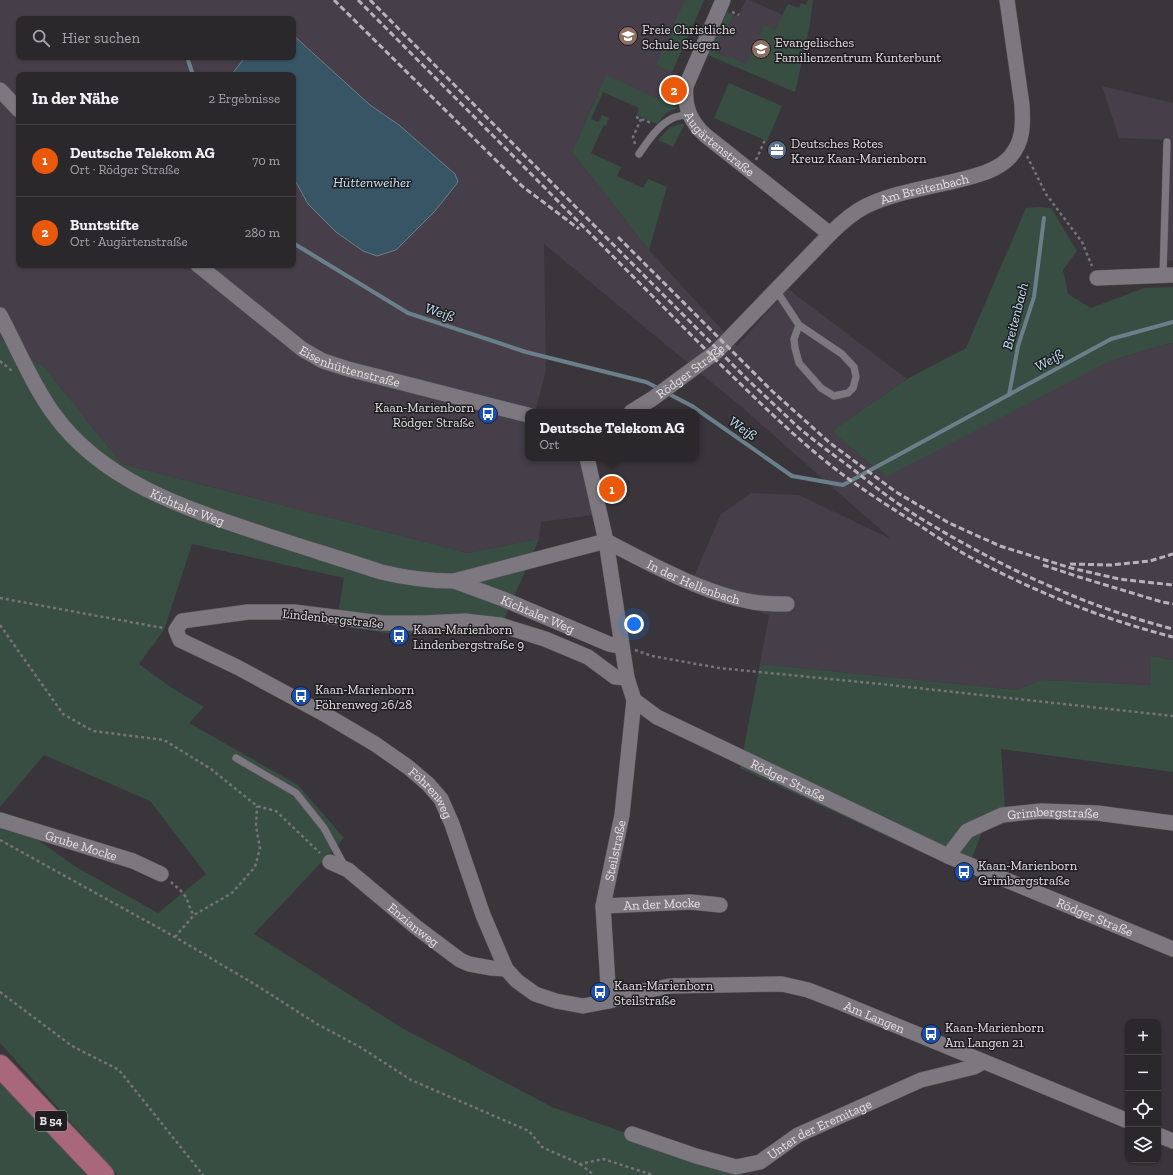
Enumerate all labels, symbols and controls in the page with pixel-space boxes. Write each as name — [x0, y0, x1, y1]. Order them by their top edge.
search box — [16, 16, 296, 60]
place label: Freie Christliche Schule Siegen — [642, 22, 735, 52]
school or university icon: Freie Christliche Schule Siegen — [617, 25, 639, 47]
icon: search — [30, 27, 52, 49]
text: Hier suchen — [62, 29, 140, 47]
place label: Evangelisches Familienzentrum Kunterbunt — [775, 35, 941, 65]
school or university icon: Evangelisches Familienzentrum Kunterbunt — [750, 38, 772, 60]
pin: 2 — [661, 75, 687, 105]
text: In der Nähe — [32, 88, 119, 108]
text: 2 Ergebnisse — [208, 91, 280, 106]
street label: Augärtenstraße — [681, 109, 757, 179]
place label: Deutsches Rotes Kreuz Kaan-Marienborn — [791, 136, 927, 166]
office icon: Deutsches Rotes Kreuz Kaan-Marienborn — [766, 139, 788, 161]
text: Deutsche Telekom AG — [70, 144, 215, 162]
text: 1 — [42, 153, 48, 168]
text: 70 m — [252, 153, 280, 168]
text: Ort · Rödger Straße — [70, 162, 180, 177]
street label: Am Breitenbach — [878, 171, 971, 207]
water label: Hüttenweiher — [333, 174, 411, 191]
text: Buntstifte — [70, 216, 139, 234]
text: 2 — [42, 225, 48, 240]
text: 280 m — [245, 225, 280, 240]
text: Ort · Augärtenstraße — [70, 234, 188, 249]
water label: Breitenbach — [999, 281, 1032, 351]
water label: Weiß — [423, 300, 457, 325]
street label: Rödger Straße — [653, 341, 728, 402]
street label: Eisenhüttenstraße — [297, 342, 402, 390]
water label: Weiß — [1032, 346, 1067, 375]
place label: Kaan-Marienborn Rödger Straße — [375, 400, 475, 430]
bus stop icon: Kaan-Marienborn Rödger Straße — [477, 403, 499, 425]
popup — [525, 409, 699, 461]
water label: Weiß — [725, 413, 760, 444]
text: Deutsche Telekom AG — [540, 419, 684, 437]
text: Ort — [540, 437, 559, 452]
pin: 1 — [599, 474, 625, 504]
street label: Kichtaler Weg — [148, 485, 226, 529]
street label: In der Hellenbach — [645, 557, 742, 607]
street label: Kichtaler Weg — [498, 592, 577, 636]
street label: Lindenbergstraße — [282, 606, 384, 631]
your location — [624, 614, 644, 634]
place label: Kaan-Marienborn Lindenbergstraße 9 — [413, 622, 524, 652]
bus stop icon: Kaan-Marienborn Lindenbergstraße 9 — [388, 625, 410, 647]
place label: Kaan-Marienborn Föhrenweg 26/28 — [315, 682, 415, 712]
bus stop icon: Kaan-Marienborn Föhrenweg 26/28 — [290, 685, 312, 707]
street label: Rödger Straße — [748, 756, 828, 804]
street label: Föhrenweg — [406, 764, 456, 821]
street label: Grimbergstraße — [1006, 804, 1099, 822]
street label: Steilstraße — [601, 819, 629, 882]
street label: Grube Mocke — [43, 827, 119, 864]
place label: Kaan-Marienborn Grimbergstraße — [978, 858, 1078, 888]
bus stop icon: Kaan-Marienborn Grimbergstraße — [953, 861, 975, 883]
street label: An der Mocke — [623, 895, 701, 913]
street label: Rödger Straße — [1054, 895, 1135, 940]
street label: Enzianweg — [385, 900, 442, 950]
place label: Kaan-Marienborn Steilstraße — [614, 978, 714, 1008]
bus stop icon: Kaan-Marienborn Steilstraße — [589, 981, 611, 1003]
street label: Am Langen — [842, 998, 907, 1036]
map controls — [1125, 1019, 1161, 1163]
button: + — [1125, 1019, 1161, 1055]
place label: Kaan-Marienborn Am Langen 21 — [945, 1020, 1045, 1050]
bus stop icon: Kaan-Marienborn Am Langen 21 — [920, 1023, 942, 1045]
button: − — [1125, 1055, 1161, 1091]
button: locate — [1125, 1091, 1161, 1127]
street label: Unter der Eremitage — [765, 1096, 874, 1162]
road number: B 54 — [35, 1111, 67, 1131]
button: layers — [1125, 1127, 1161, 1163]

